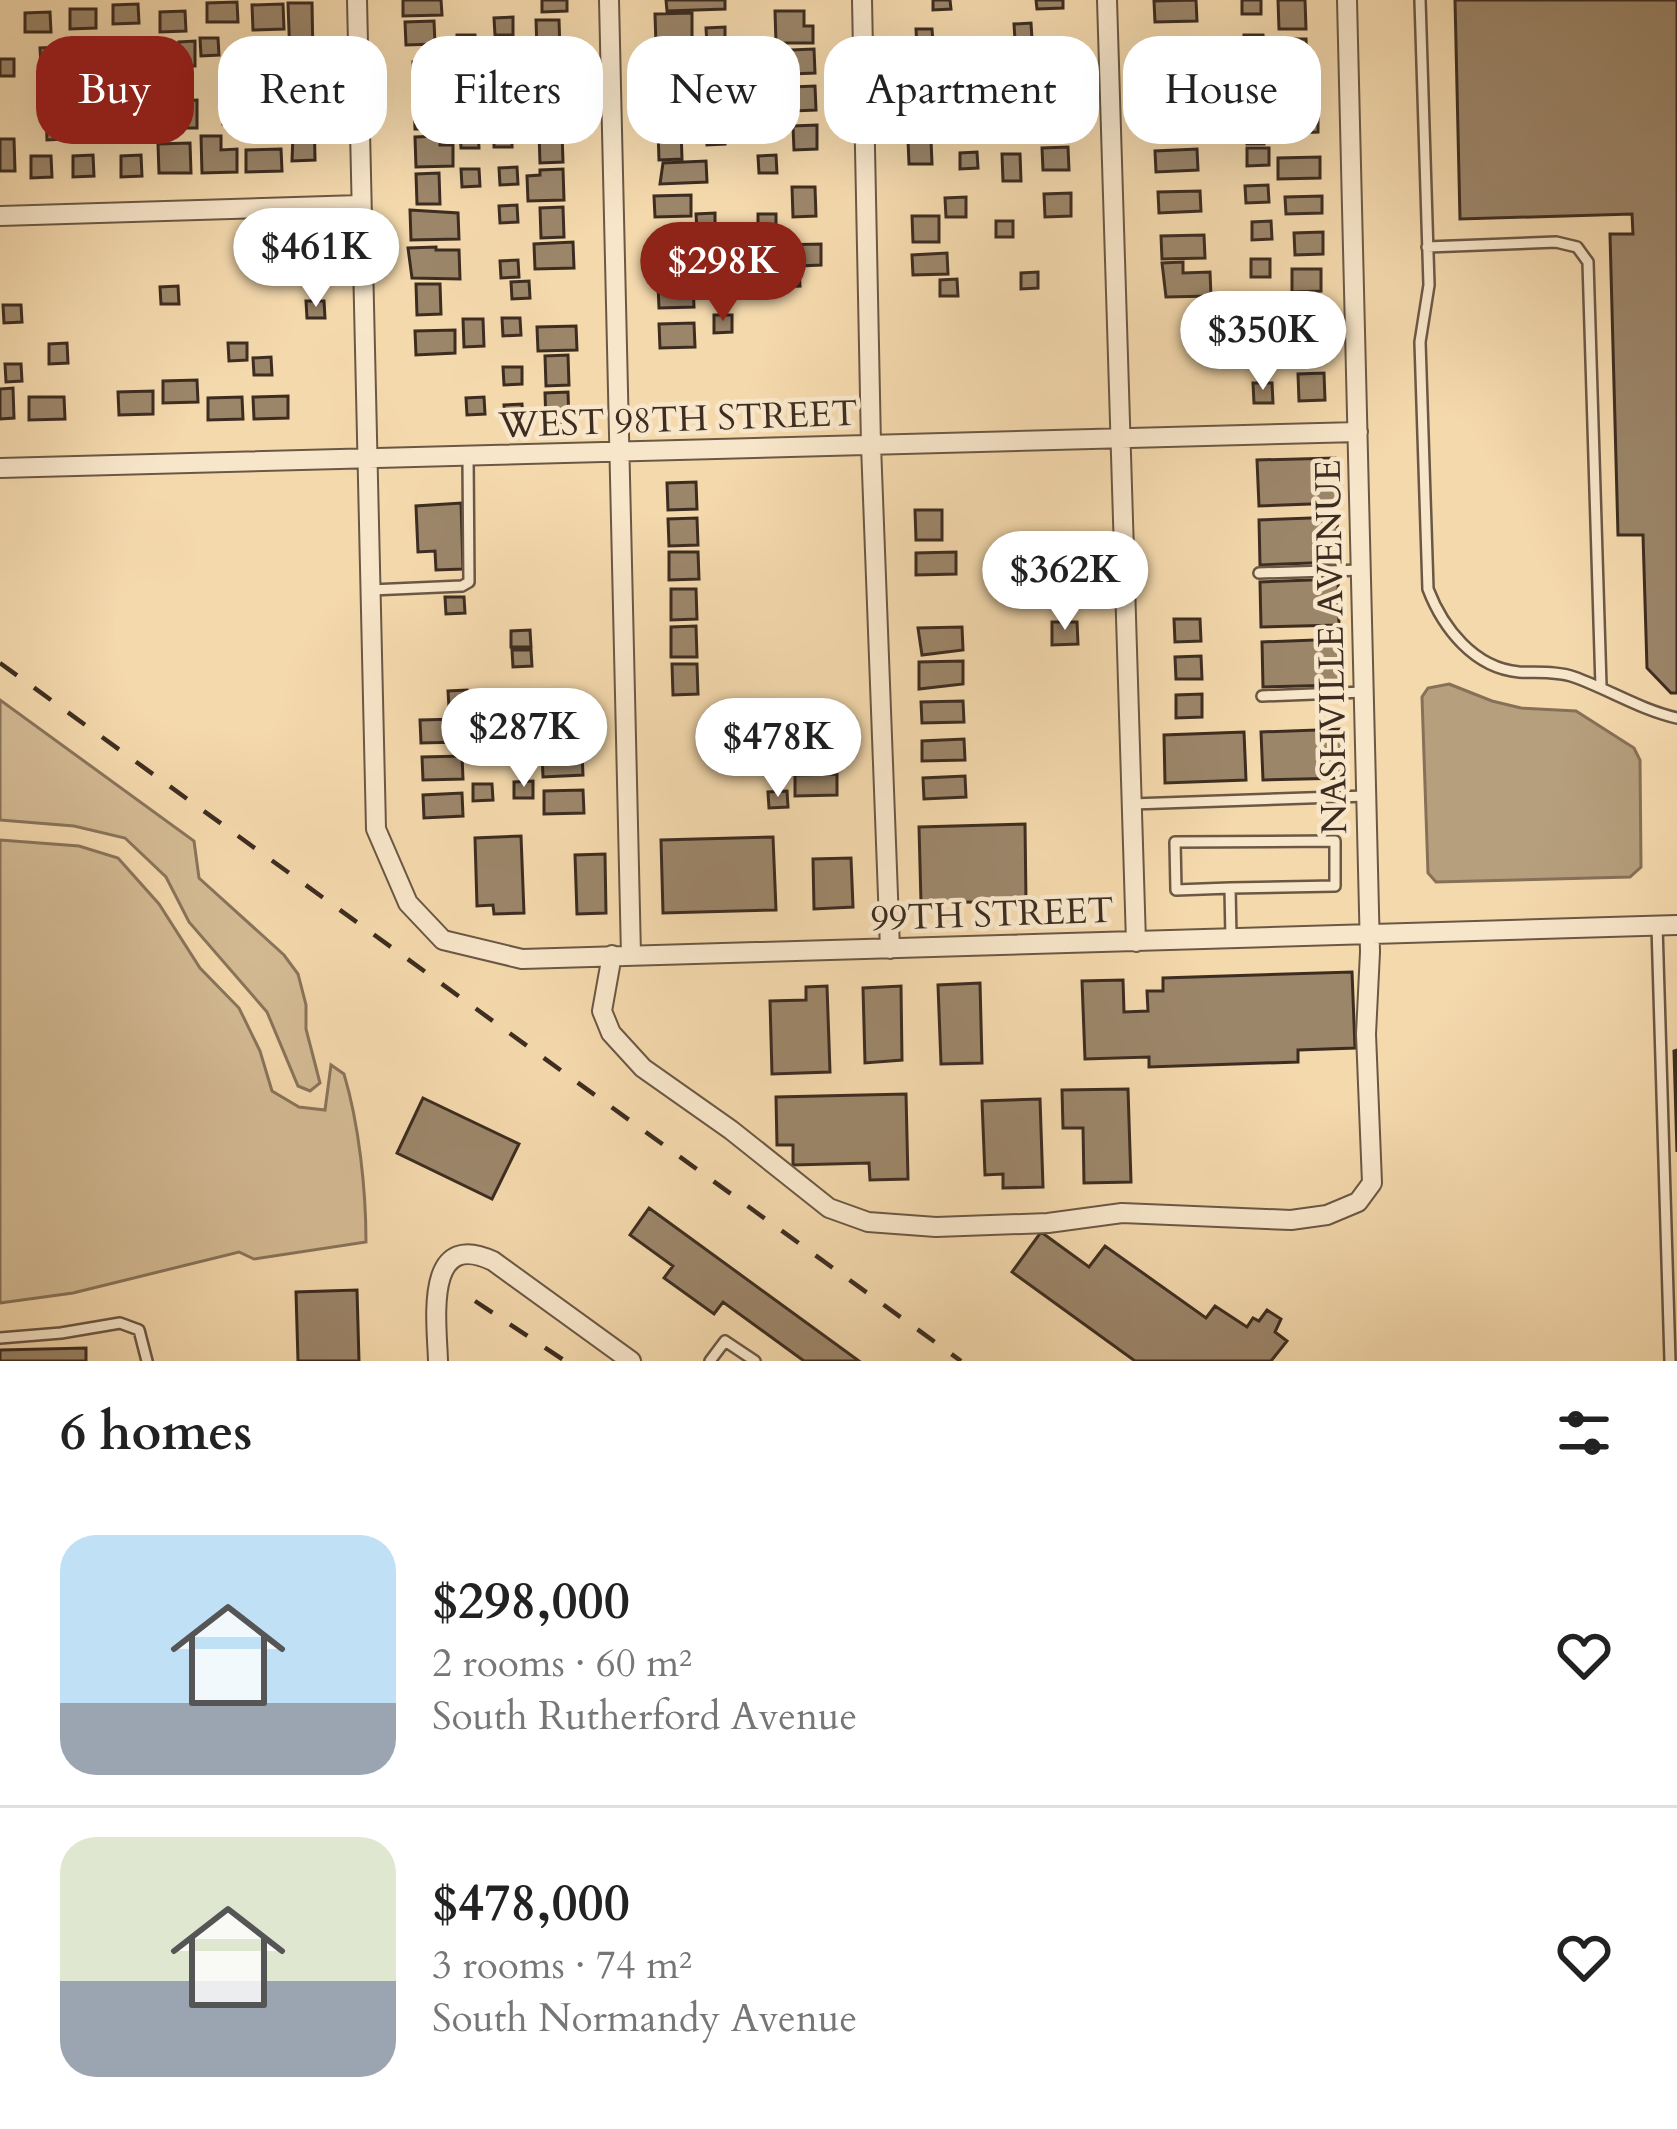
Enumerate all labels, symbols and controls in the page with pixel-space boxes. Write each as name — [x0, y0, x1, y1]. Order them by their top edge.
chip: Buy — [36, 36, 194, 144]
chip: Rent — [218, 36, 387, 144]
chip: Filters — [411, 36, 603, 144]
chip: New — [627, 36, 800, 144]
chip: Apartment — [824, 36, 1099, 144]
chip: House — [1123, 36, 1321, 144]
pin: $461K — [232, 208, 400, 310]
text: $461K — [260, 220, 372, 273]
pin: $298K — [639, 222, 807, 324]
text: $298K — [667, 234, 779, 287]
pin: $350K — [1179, 291, 1347, 393]
text: $350K — [1207, 303, 1319, 356]
street label: WEST 98TH STREET — [497, 389, 858, 450]
street label: NASHVILLE AVENUE — [1304, 459, 1359, 835]
pin: $362K — [981, 531, 1149, 633]
text: $362K — [1009, 543, 1121, 596]
pin: $287K — [440, 688, 608, 790]
pin: $478K — [694, 698, 862, 800]
text: $287K — [468, 700, 580, 753]
text: $478K — [722, 710, 834, 763]
street label: 99TH STREET — [870, 886, 1114, 943]
text: 6 homes — [60, 1398, 252, 1468]
icon: filters — [1551, 1400, 1617, 1466]
text: $298,000 — [432, 1567, 630, 1637]
icon: home — [156, 1583, 300, 1727]
icon: heart — [1551, 1622, 1617, 1688]
text: 2 rooms · 60 m² — [432, 1637, 692, 1690]
text: South Rutherford Avenue — [432, 1690, 857, 1743]
text: $478,000 — [432, 1869, 630, 1939]
icon: home — [156, 1885, 300, 2029]
icon: heart — [1551, 1924, 1617, 1990]
text: 3 rooms · 74 m² — [432, 1939, 692, 1992]
text: South Normandy Avenue — [432, 1992, 857, 2045]

